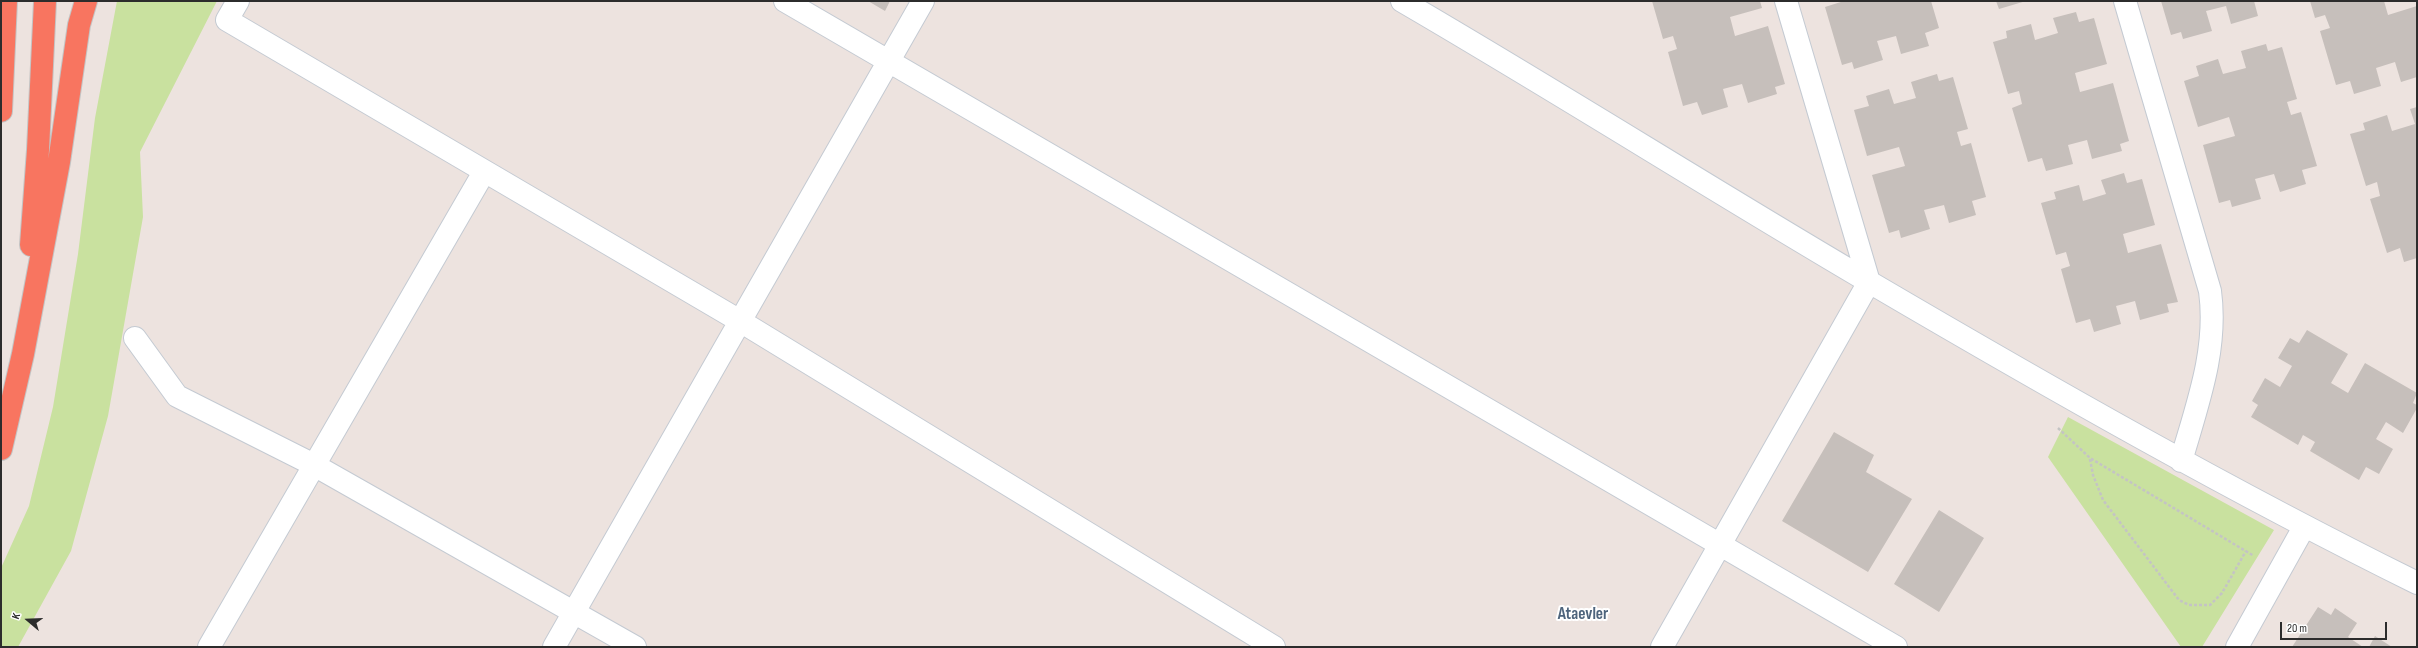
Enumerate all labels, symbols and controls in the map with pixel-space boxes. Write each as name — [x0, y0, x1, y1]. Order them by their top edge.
north arrow — [8, 600, 48, 640]
district label: Ataevler — [1558, 605, 1608, 625]
text: K — [9, 611, 23, 621]
scale bar — [2282, 614, 2389, 640]
text: 20 m — [2287, 621, 2307, 636]

